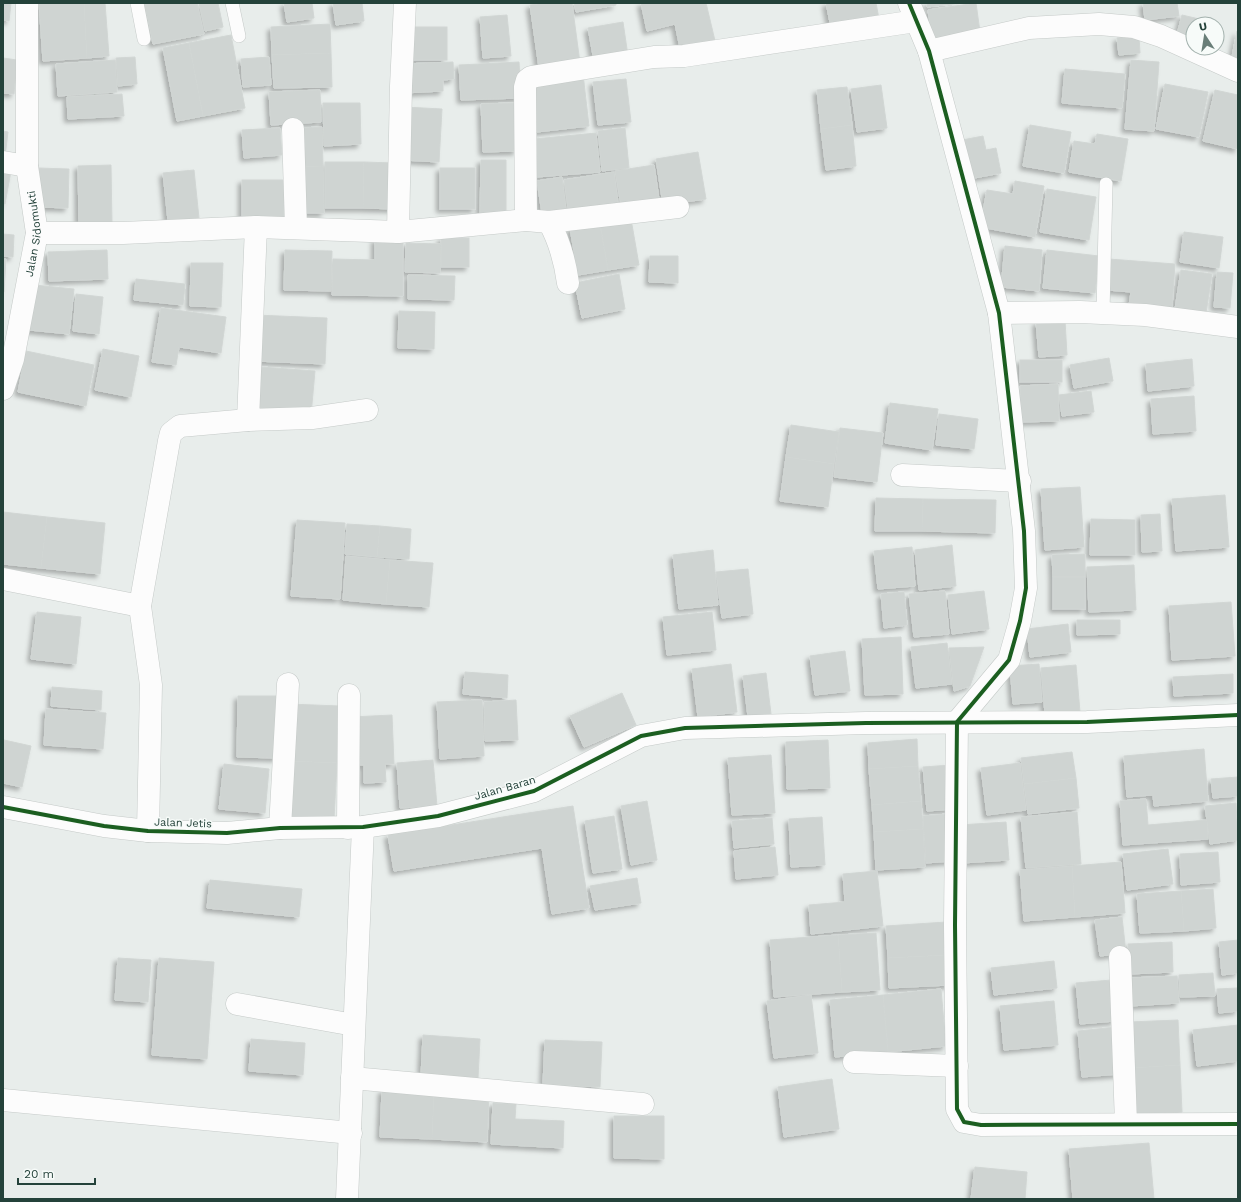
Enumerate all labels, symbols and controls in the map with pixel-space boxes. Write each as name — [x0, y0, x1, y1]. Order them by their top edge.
north arrow — [1185, 16, 1225, 56]
text: U — [1198, 19, 1208, 34]
street label: Jalan Sidomukti — [22, 190, 44, 278]
street label: Jalan Baran — [473, 773, 537, 803]
street label: Jalan Jetis — [154, 815, 212, 831]
scale bar — [18, 1160, 95, 1186]
text: 20 m — [24, 1167, 54, 1181]

